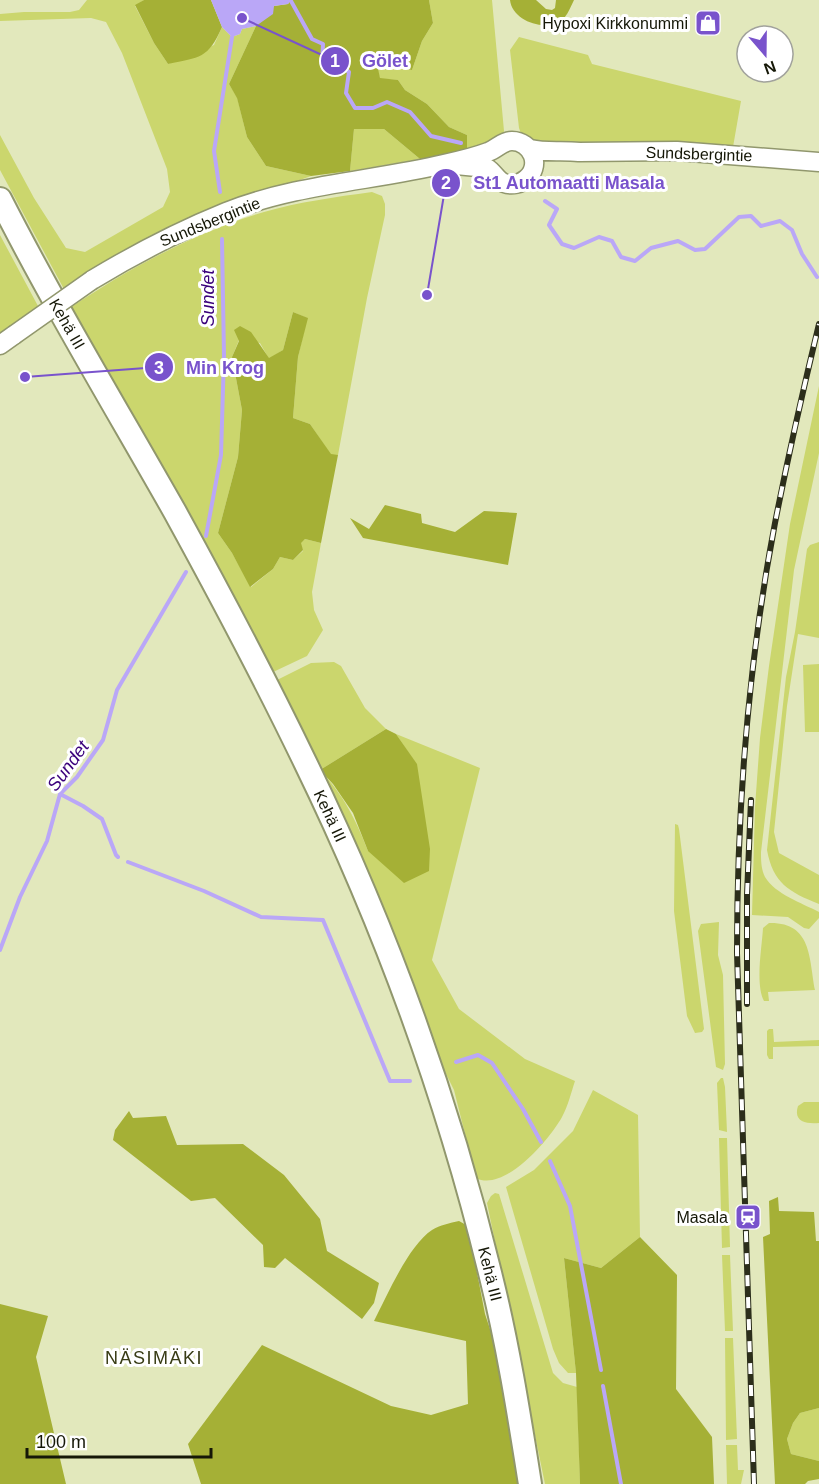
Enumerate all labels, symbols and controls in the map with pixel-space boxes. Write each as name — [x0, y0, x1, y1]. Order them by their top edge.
shop icon: Hypoxi Kirkkonummi — [693, 8, 723, 38]
place label: Hypoxi Kirkkonummi — [542, 15, 688, 32]
north arrow — [735, 24, 795, 84]
callout: Gölet — [320, 43, 420, 79]
text: 1 — [330, 51, 340, 71]
text: Gölet — [362, 51, 408, 71]
text: N — [762, 58, 778, 78]
street label: Sundsbergintie — [645, 144, 753, 164]
callout: St1 Automaatti Masala — [431, 165, 678, 201]
text: 2 — [441, 173, 451, 193]
text: St1 Automaatti Masala — [473, 173, 666, 193]
street label: Sundsbergintie — [157, 194, 263, 250]
water label: Sundet — [198, 268, 218, 327]
street label: Kehä III — [46, 296, 88, 352]
callout: Min Krog — [144, 349, 276, 385]
text: 3 — [154, 358, 164, 378]
text: Min Krog — [186, 358, 264, 378]
water label: Sundet — [43, 736, 93, 795]
street label: Kehä III — [311, 787, 349, 845]
station icon: Masala — [733, 1202, 763, 1232]
place label: Masala — [676, 1209, 728, 1226]
street label: Kehä III — [475, 1245, 505, 1303]
district label: NÄSIMÄKI — [105, 1348, 203, 1368]
scale bar — [27, 1421, 212, 1459]
text: 100 m — [36, 1432, 86, 1452]

